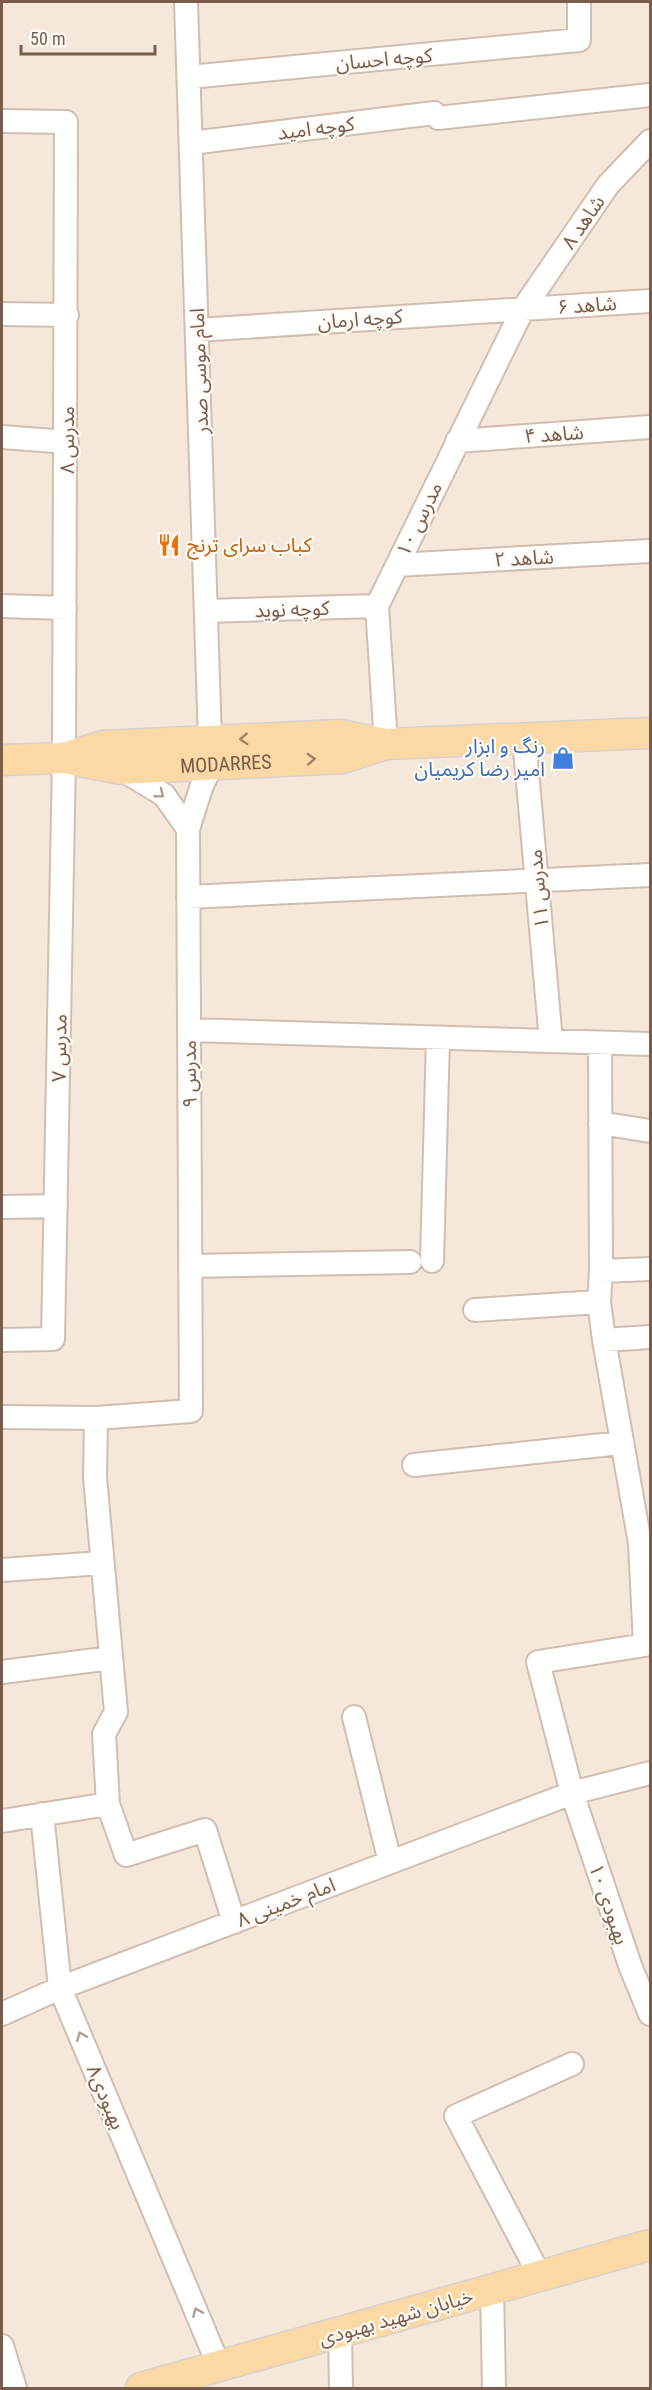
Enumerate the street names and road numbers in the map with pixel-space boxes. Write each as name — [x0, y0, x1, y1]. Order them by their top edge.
street label: کوچه احسان — [335, 43, 434, 76]
street label: کوچه امید — [276, 111, 357, 146]
street label: شاهد ۸ — [556, 191, 610, 253]
street label: شاهد ۶ — [556, 291, 618, 319]
street label: کوچه ارمان — [317, 304, 404, 335]
street label: امام موسی صدر — [185, 307, 216, 436]
street label: مدرس ۸ — [55, 406, 79, 474]
street label: شاهد ۴ — [523, 420, 585, 448]
street label: مدرس ۱۰ — [391, 478, 447, 560]
street label: شاهد ۲ — [494, 544, 554, 572]
street label: کوچه نوید — [254, 596, 331, 623]
street label: MODARRES — [180, 750, 272, 778]
street label: مدرس ۱۱ — [523, 848, 553, 930]
street label: مدرس ۷ — [46, 1014, 72, 1082]
street label: مدرس ۹ — [177, 1040, 201, 1108]
street label: بهبودی ۱۰ — [584, 1860, 634, 1948]
street label: امام خمینی ۸ — [233, 1872, 340, 1935]
street label: بهبودی۸ — [82, 2061, 130, 2133]
street label: خیابان شهید بهبودی — [316, 2283, 476, 2351]

